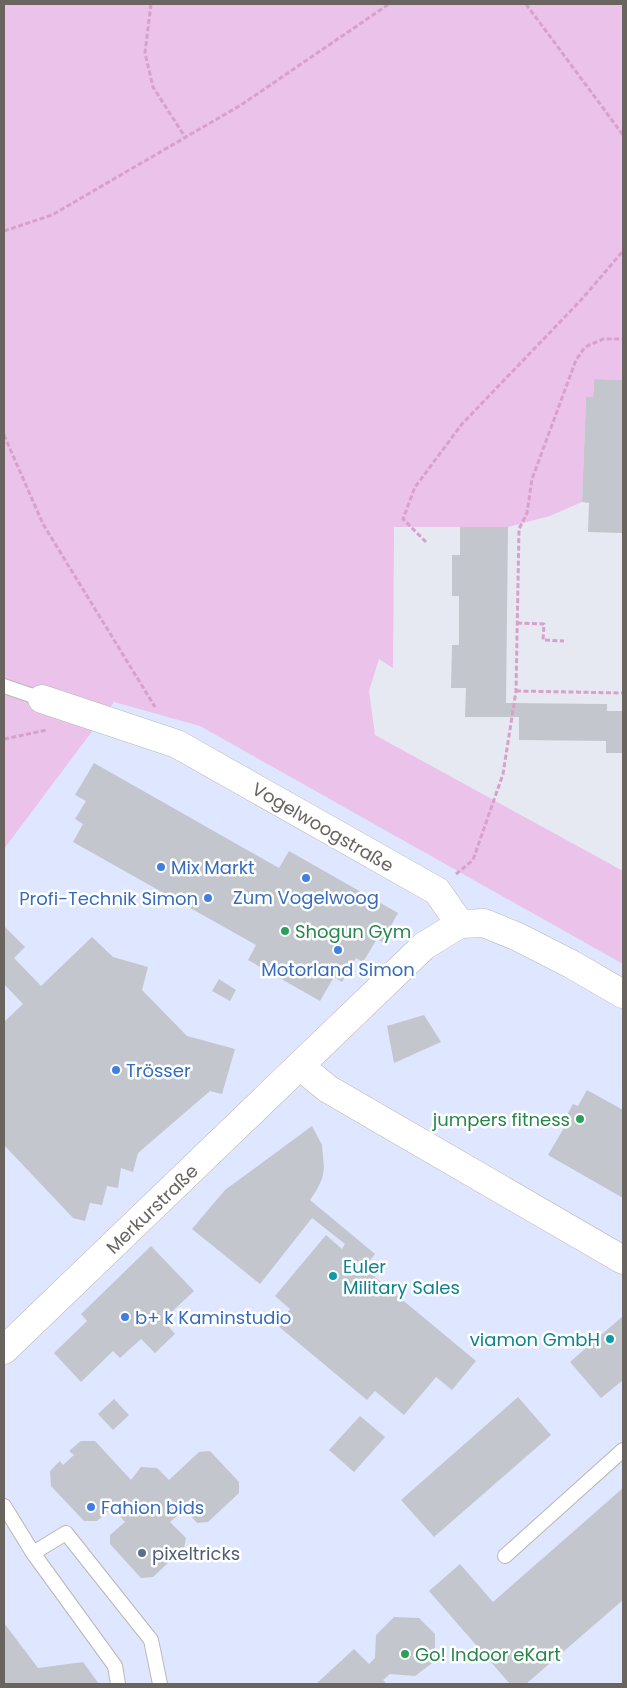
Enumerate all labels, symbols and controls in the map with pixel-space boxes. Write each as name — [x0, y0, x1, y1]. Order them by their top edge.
street label: Vogelwoogstraße — [248, 776, 398, 878]
place label: Mix Markt — [171, 855, 255, 880]
marker: Mix Markt — [155, 861, 167, 873]
marker: Zum Vogelwoog — [300, 872, 312, 884]
place label: Zum Vogelwoog — [233, 885, 379, 910]
place label: Profi-Technik Simon — [19, 886, 198, 911]
marker: Profi-Technik Simon — [202, 892, 214, 904]
place label: Shogun Gym — [295, 919, 411, 944]
marker: Shogun Gym — [279, 925, 291, 937]
marker: Motorland Simon — [332, 944, 344, 956]
place label: Motorland Simon — [261, 957, 415, 982]
place label: Trösser — [126, 1058, 191, 1083]
marker: Trösser — [110, 1064, 122, 1076]
place label: jumpers fitness — [432, 1107, 570, 1132]
marker: jumpers fitness — [574, 1113, 586, 1125]
street label: Merkurstraße — [100, 1159, 204, 1259]
place label: Euler Military Sales — [343, 1254, 460, 1300]
marker: Euler Military Sales — [327, 1270, 339, 1282]
place label: b+ k Kaminstudio — [135, 1305, 291, 1330]
marker: b+ k Kaminstudio — [119, 1311, 131, 1323]
place label: viamon GmbH — [470, 1327, 600, 1352]
marker: viamon GmbH — [604, 1333, 616, 1345]
place label: Fahion bids — [101, 1495, 204, 1520]
marker: Fahion bids — [85, 1501, 97, 1513]
place label: pixeltricks — [152, 1541, 240, 1566]
marker: pixeltricks — [136, 1547, 148, 1559]
place label: Go! Indoor eKart — [415, 1642, 561, 1667]
marker: Go! Indoor eKart — [399, 1648, 411, 1660]

